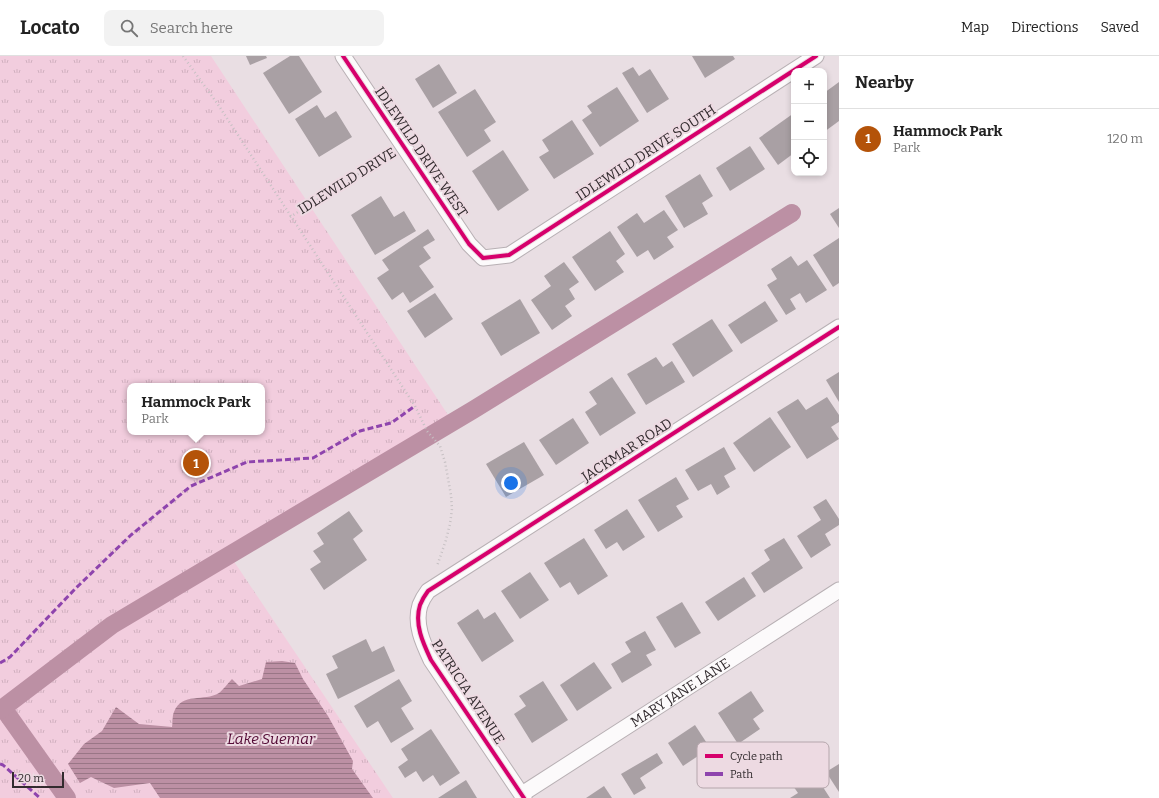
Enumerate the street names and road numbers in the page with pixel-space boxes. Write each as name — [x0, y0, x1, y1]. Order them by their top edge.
street label: IDLEWILD DRIVE WEST — [371, 83, 471, 221]
street label: IDLEWILD DRIVE SOUTH — [573, 101, 719, 205]
street label: IDLEWILD DRIVE — [295, 144, 399, 218]
street label: JACKMAR ROAD — [578, 415, 675, 486]
street label: PATRICIA AVENUE — [428, 636, 508, 748]
street label: MARY JANE LANE — [627, 654, 733, 730]

